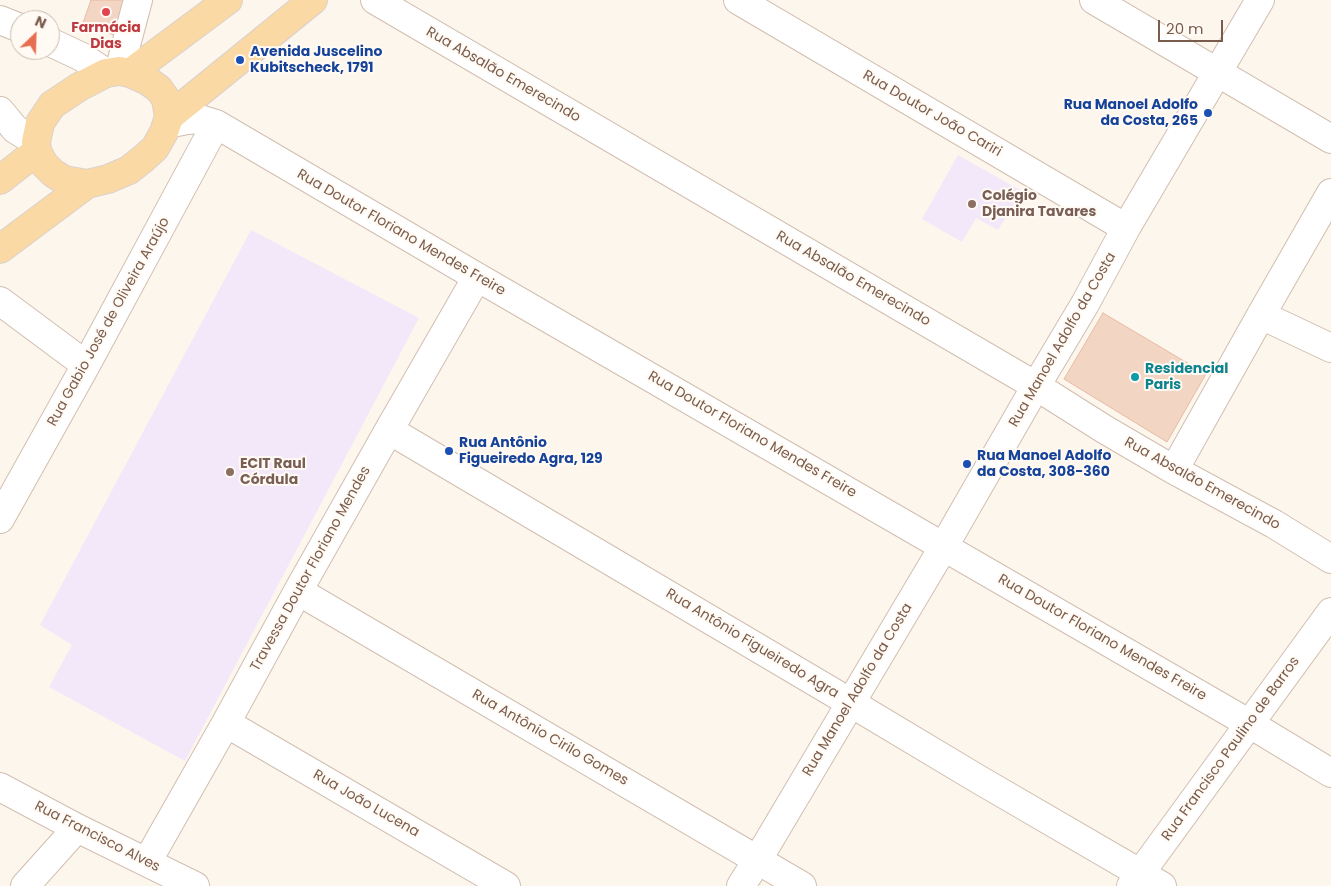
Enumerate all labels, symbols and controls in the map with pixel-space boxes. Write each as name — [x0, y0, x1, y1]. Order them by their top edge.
marker: Farmácia Dias — [100, 6, 112, 18]
north arrow — [10, 10, 60, 60]
scale bar — [1161, 10, 1226, 42]
text: N — [32, 11, 50, 33]
text: 20 m — [1166, 18, 1204, 39]
place label: Farmácia Dias — [71, 20, 141, 52]
street label: Rua Absalão Emerecindo — [423, 24, 583, 126]
place label: Avenida Juscelino Kubitscheck, 1791 — [250, 44, 382, 76]
marker: Avenida Juscelino Kubitscheck, 1791 — [234, 54, 246, 66]
street label: Rua Doutor João Cariri — [860, 67, 1004, 161]
place label: Rua Manoel Adolfo da Costa, 265 — [1064, 97, 1198, 130]
marker: Rua Manoel Adolfo da Costa, 265 — [1202, 107, 1214, 119]
street label: Rua Doutor Floriano Mendes Freire — [294, 166, 508, 300]
place label: Colégio Djanira Tavares — [982, 188, 1096, 220]
marker: Colégio Djanira Tavares — [966, 198, 978, 210]
street label: Rua Gabio José de Oliveira Araújo — [44, 215, 174, 429]
street label: Rua Absalão Emerecindo — [773, 228, 933, 330]
street label: Rua Manoel Adolfo da Costa — [1006, 250, 1120, 430]
place label: Residencial Paris — [1145, 361, 1228, 394]
street label: Rua Doutor Floriano Mendes Freire — [645, 368, 859, 502]
marker: Residencial Paris — [1129, 371, 1141, 383]
street label: Rua Absalão Emerecindo — [1121, 434, 1283, 534]
place label: Rua Antônio Figueiredo Agra, 129 — [459, 435, 603, 468]
marker: Rua Antônio Figueiredo Agra, 129 — [443, 445, 455, 457]
place label: Rua Manoel Adolfo da Costa, 308-360 — [977, 448, 1111, 481]
place label: ECIT Raul Córdula — [240, 456, 306, 488]
marker: Rua Manoel Adolfo da Costa, 308-360 — [961, 458, 973, 470]
street label: Travessa Doutor Floriano Mendes — [247, 464, 375, 674]
marker: ECIT Raul Córdula — [224, 466, 236, 478]
street label: Rua Doutor Floriano Mendes Freire — [995, 571, 1209, 705]
street label: Rua Antônio Figueiredo Agra — [662, 586, 842, 702]
street label: Rua Manoel Adolfo da Costa — [800, 600, 916, 780]
street label: Rua Francisco Paulino de Barros — [1159, 654, 1303, 844]
street label: Rua Antônio Cirilo Gomes — [469, 686, 631, 790]
street label: Rua João Lucena — [310, 767, 422, 841]
street label: Rua Francisco Alves — [31, 798, 163, 876]

